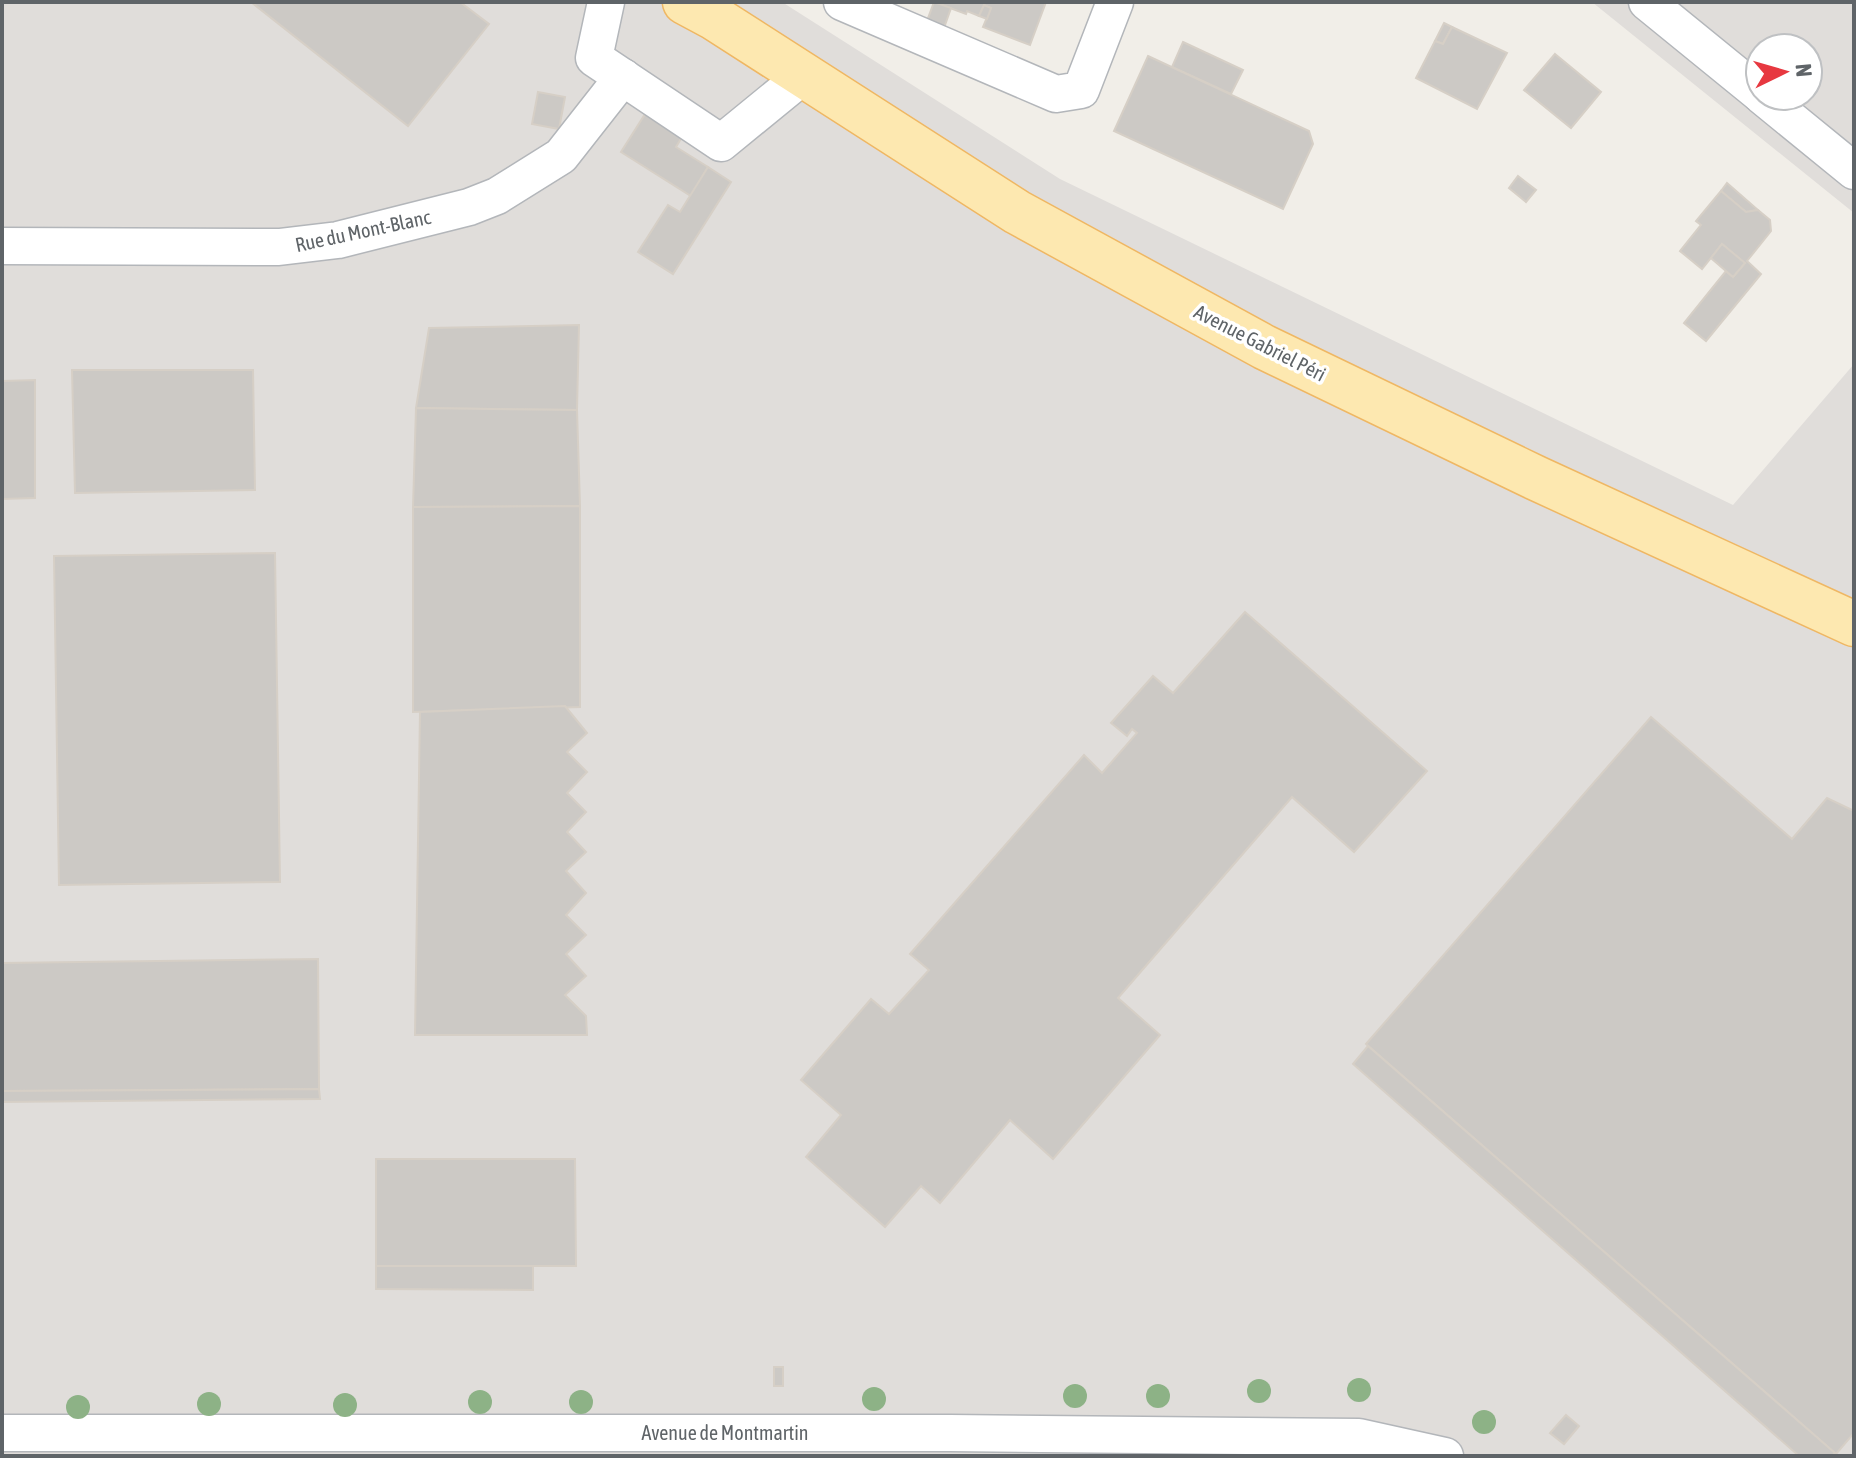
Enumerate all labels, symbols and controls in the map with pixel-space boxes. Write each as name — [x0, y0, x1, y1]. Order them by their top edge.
north arrow — [1744, 32, 1824, 112]
text: N — [1790, 63, 1817, 78]
street label: Rue du Mont-Blanc — [293, 205, 433, 256]
street label: Avenue Gabriel Péri — [1191, 300, 1330, 386]
street label: Avenue de Montmartin — [641, 1421, 809, 1444]

